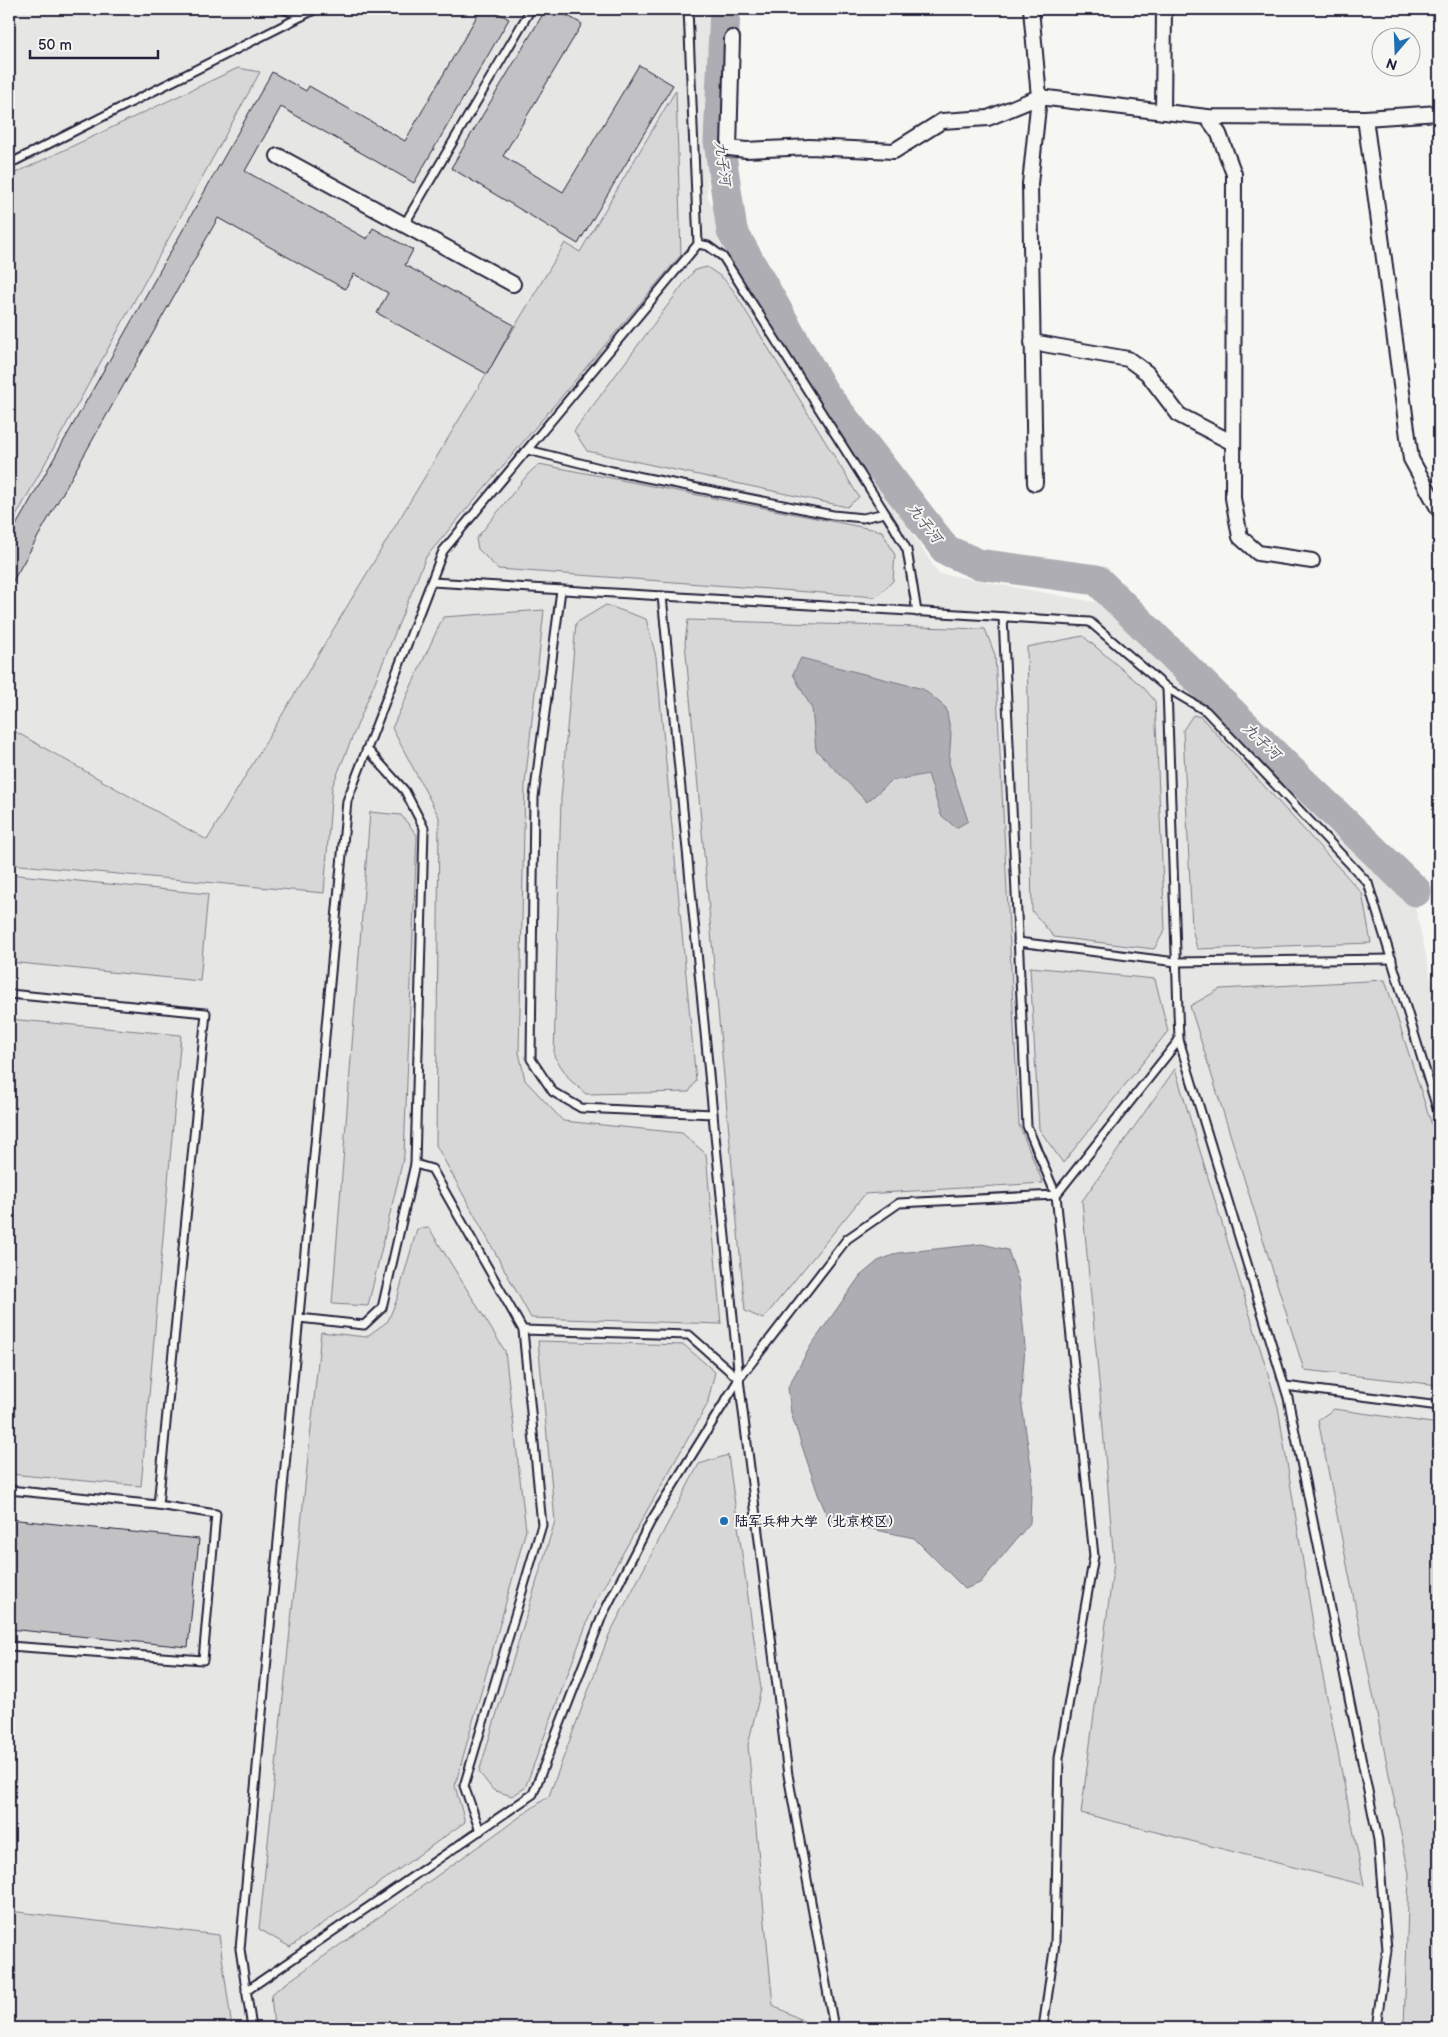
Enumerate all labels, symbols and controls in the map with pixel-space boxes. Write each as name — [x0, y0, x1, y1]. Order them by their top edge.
scale bar — [30, 28, 158, 60]
north arrow — [1370, 28, 1420, 78]
text: 50 m — [38, 36, 72, 55]
text: N — [1384, 54, 1400, 74]
water label: 九子河 — [710, 140, 735, 190]
water label: 九子河 — [903, 500, 948, 549]
water label: 九子河 — [1239, 719, 1287, 766]
place label: 陆军兵种大学（北京校区） — [734, 1513, 902, 1530]
marker: 陆军兵种大学（北京校区） — [718, 1515, 730, 1527]

